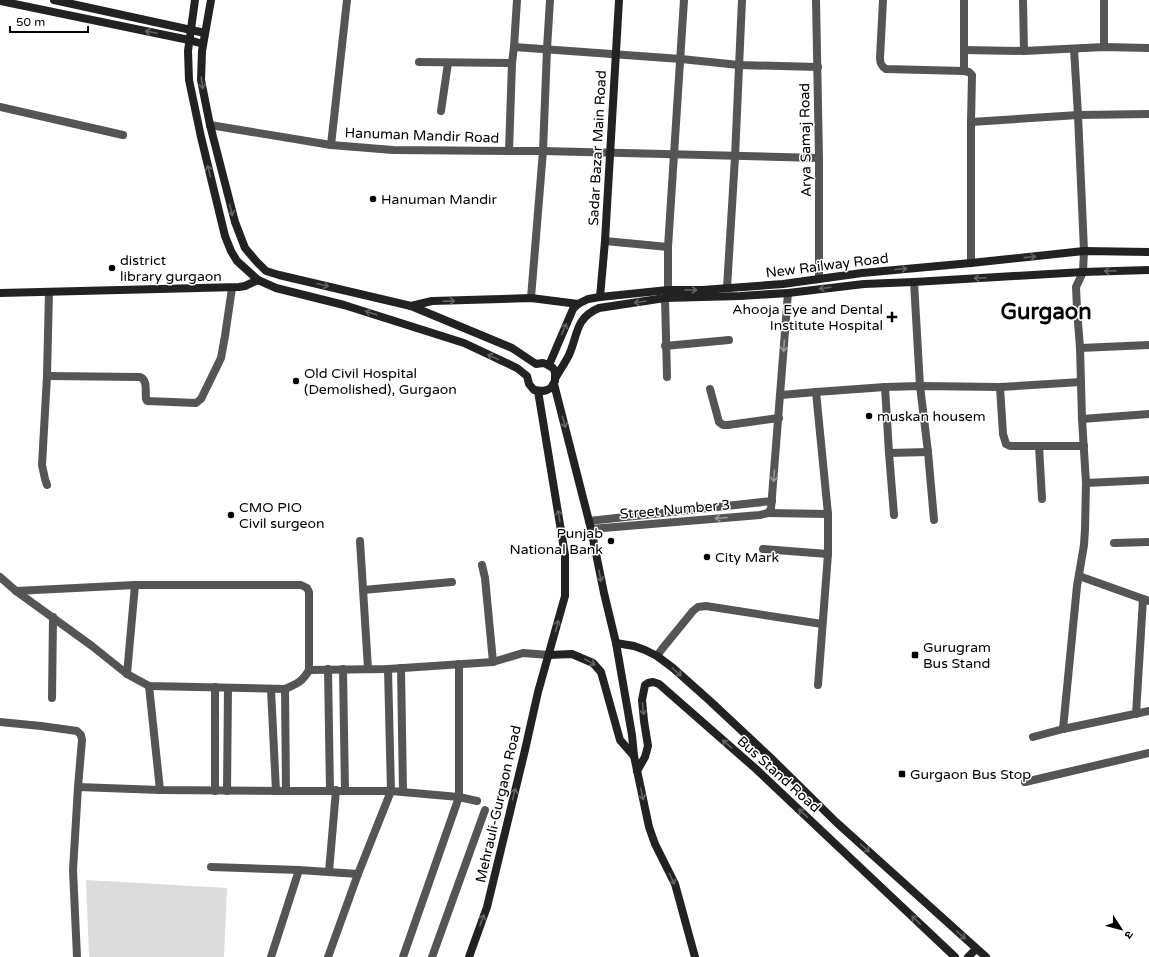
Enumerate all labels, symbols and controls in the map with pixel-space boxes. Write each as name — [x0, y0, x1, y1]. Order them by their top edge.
scale bar — [10, 8, 88, 34]
text: 50 m — [16, 15, 45, 29]
one-way arrow — [145, 28, 158, 36]
street label: Sadar Bazar Main Road — [585, 70, 610, 226]
one-way arrow — [198, 76, 206, 89]
street label: Arya Samaj Road — [796, 83, 815, 197]
street label: Hanuman Mandir Road — [344, 124, 500, 147]
one-way arrow — [205, 164, 213, 177]
place label: Hanuman Mandir — [381, 191, 498, 208]
marker: Hanuman Mandir — [368, 194, 378, 204]
one-way arrow — [228, 203, 236, 216]
street label: New Railway Road — [765, 250, 889, 281]
place label: district library gurgaon — [120, 252, 222, 285]
one-way arrow — [1023, 253, 1036, 261]
marker: district library gurgaon — [107, 263, 117, 273]
one-way arrow — [894, 266, 907, 273]
one-way arrow — [1104, 268, 1117, 275]
one-way arrow — [974, 274, 987, 282]
one-way arrow — [316, 282, 329, 289]
one-way arrow — [819, 285, 832, 292]
one-way arrow — [684, 286, 697, 294]
one-way arrow — [442, 297, 455, 304]
one-way arrow — [634, 298, 647, 306]
district label: Gurgaon — [1000, 299, 1092, 325]
place label: Ahooja Eye and Dental Institute Hospital — [732, 301, 883, 334]
one-way arrow — [366, 309, 378, 317]
marker: Ahooja Eye and Dental Institute Hospital — [886, 311, 898, 323]
one-way arrow — [561, 324, 569, 336]
one-way arrow — [781, 339, 788, 352]
one-way arrow — [488, 353, 500, 360]
place label: Old Civil Hospital (Demolished), Gurgaon — [304, 365, 457, 398]
marker: Old Civil Hospital (Demolished), Gurgaon — [291, 376, 301, 386]
place label: muskan housem — [877, 408, 986, 425]
marker: muskan housem — [864, 411, 874, 421]
one-way arrow — [560, 415, 568, 428]
one-way arrow — [771, 469, 778, 482]
street label: Street Number 3 — [619, 496, 731, 523]
place label: CMO PIO Civil surgeon — [239, 499, 324, 532]
marker: CMO PIO Civil surgeon — [226, 510, 236, 520]
one-way arrow — [555, 510, 563, 523]
one-way arrow — [715, 515, 728, 522]
place label: Punjab National Bank — [509, 525, 603, 558]
marker: Punjab National Bank — [606, 536, 616, 546]
place label: City Mark — [715, 549, 779, 566]
marker: City Mark — [702, 552, 712, 562]
one-way arrow — [597, 569, 605, 582]
one-way arrow — [554, 619, 561, 632]
place label: Gurugram Bus Stand — [923, 639, 991, 672]
marker: Gurugram Bus Stand — [910, 650, 920, 660]
one-way arrow — [584, 659, 596, 667]
one-way arrow — [672, 667, 682, 676]
one-way arrow — [639, 702, 647, 715]
street label: Mehrauli-Gurgaon Road — [472, 724, 525, 884]
street label: Bus Stand Road — [734, 733, 824, 816]
one-way arrow — [722, 739, 732, 748]
place label: Gurgaon Bus Stop — [910, 766, 1031, 783]
marker: Gurgaon Bus Stop — [897, 769, 907, 779]
one-way arrow — [639, 787, 647, 800]
one-way arrow — [511, 788, 519, 801]
one-way arrow — [798, 808, 808, 818]
one-way arrow — [859, 844, 870, 853]
one-way arrow — [669, 873, 676, 885]
north arrow — [1101, 909, 1141, 949]
one-way arrow — [479, 915, 487, 927]
one-way arrow — [911, 916, 921, 925]
text: उ — [1121, 928, 1136, 941]
one-way arrow — [956, 931, 966, 940]

